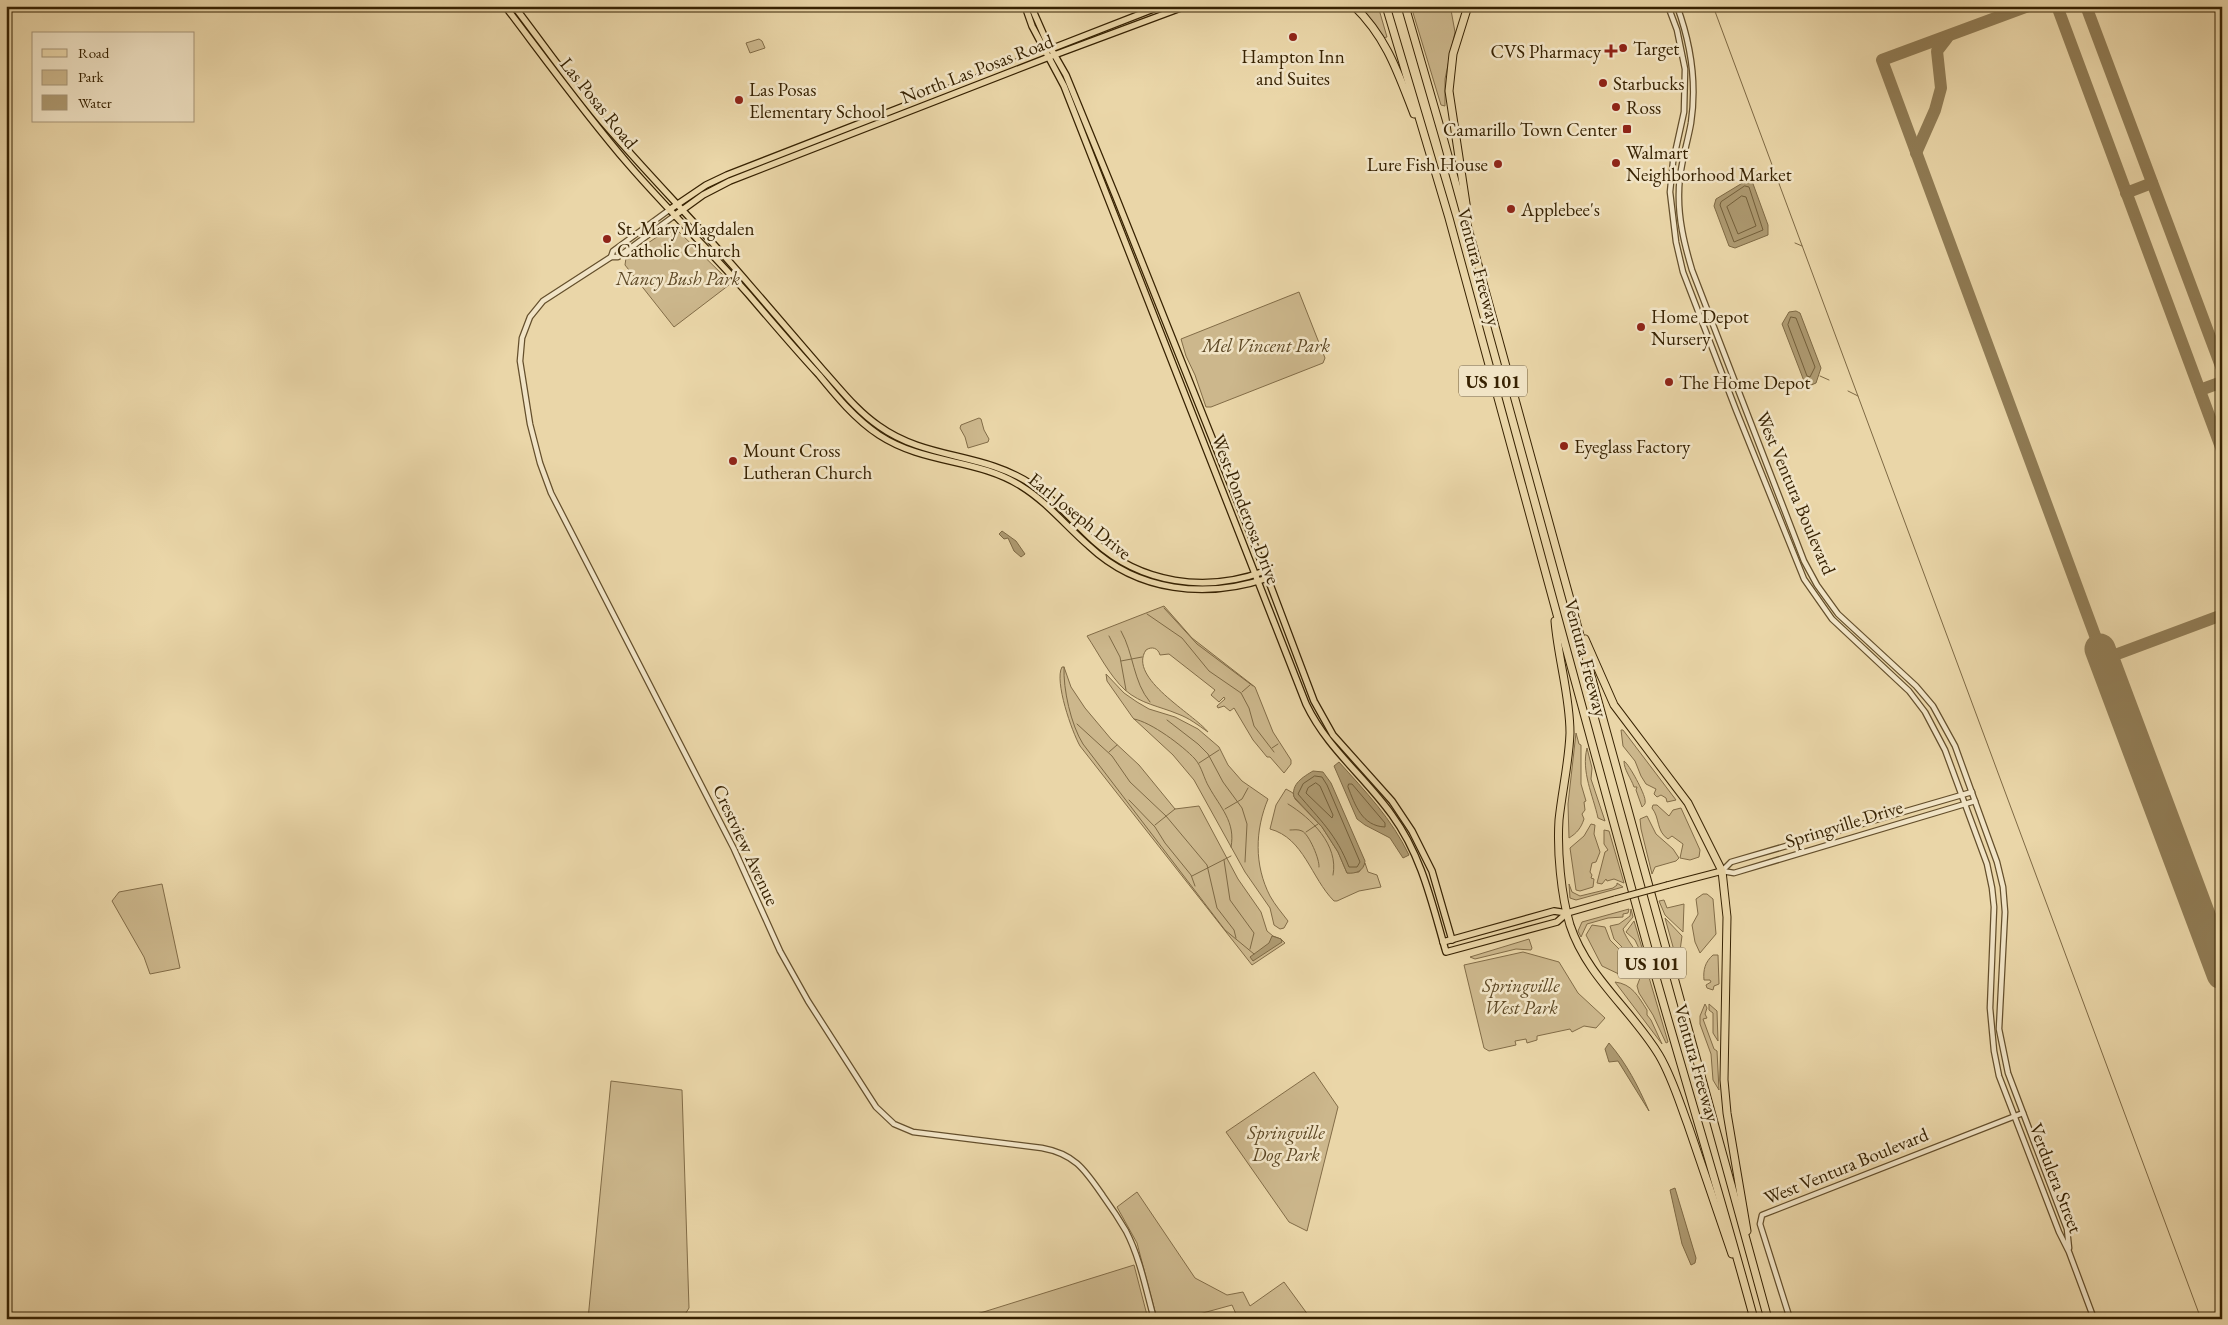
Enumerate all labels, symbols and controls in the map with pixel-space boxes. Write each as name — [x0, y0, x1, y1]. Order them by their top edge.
street label: North Las Posas Road — [897, 28, 1057, 110]
marker: Hampton Inn and Suites — [1287, 31, 1299, 43]
legend — [32, 32, 195, 122]
place label: Target — [1633, 36, 1679, 61]
place label: CVS Pharmacy — [1490, 39, 1602, 64]
marker: Target — [1617, 42, 1629, 54]
text: Road — [78, 43, 110, 62]
place label: Hampton Inn and Suites — [1241, 44, 1345, 91]
marker: CVS Pharmacy — [1605, 45, 1617, 57]
street label: Las Posas Road — [554, 52, 644, 154]
text: Park — [78, 67, 105, 86]
place label: Starbucks — [1613, 71, 1684, 96]
place label: Las Posas Elementary School — [749, 77, 886, 124]
marker: Starbucks — [1597, 77, 1609, 89]
text: Water — [78, 93, 112, 112]
marker: Las Posas Elementary School — [733, 94, 745, 106]
place label: Ross — [1626, 95, 1661, 120]
marker: Ross — [1610, 101, 1622, 113]
place label: Camarillo Town Center — [1443, 117, 1618, 142]
marker: Camarillo Town Center — [1621, 123, 1633, 135]
place label: Walmart Neighborhood Market — [1626, 140, 1792, 187]
place label: Lure Fish House — [1367, 152, 1488, 177]
marker: Walmart Neighborhood Market — [1610, 157, 1622, 169]
marker: Lure Fish House — [1492, 158, 1504, 170]
place label: Applebee's — [1520, 197, 1600, 222]
marker: Applebee's — [1505, 203, 1517, 215]
street label: Ventura Freeway — [1451, 205, 1507, 329]
place label: St. Mary Magdalen Catholic Church — [617, 216, 755, 263]
marker: St. Mary Magdalen Catholic Church — [601, 233, 613, 245]
park label: Nancy Bush Park — [615, 266, 741, 291]
place label: Home Depot Nursery — [1651, 304, 1749, 351]
marker: Home Depot Nursery — [1635, 321, 1647, 333]
park label: Mel Vincent Park — [1201, 333, 1330, 358]
road number: US 101 — [1459, 366, 1527, 396]
place label: The Home Depot — [1679, 370, 1811, 395]
marker: The Home Depot — [1663, 376, 1675, 388]
street label: West Ventura Boulevard — [1750, 408, 1842, 579]
street label: West Ponderosa Drive — [1206, 430, 1286, 588]
place label: Eyeglass Factory — [1574, 434, 1691, 459]
place label: Mount Cross Lutheran Church — [743, 438, 872, 485]
marker: Eyeglass Factory — [1558, 440, 1570, 452]
marker: Mount Cross Lutheran Church — [727, 455, 739, 467]
street label: Earl Joseph Drive — [1023, 467, 1137, 565]
street label: Ventura Freeway — [1558, 596, 1614, 720]
street label: Crestview Avenue — [707, 780, 785, 910]
street label: Springville Drive — [1782, 794, 1906, 854]
road number: US 101 — [1618, 948, 1686, 978]
park label: Springville West Park — [1481, 973, 1560, 1020]
street label: Ventura Freeway — [1668, 1001, 1726, 1125]
park label: Springville Dog Park — [1246, 1120, 1325, 1167]
street label: Verdulera Street — [2024, 1120, 2088, 1237]
street label: West Ventura Boulevard — [1760, 1121, 1932, 1210]

